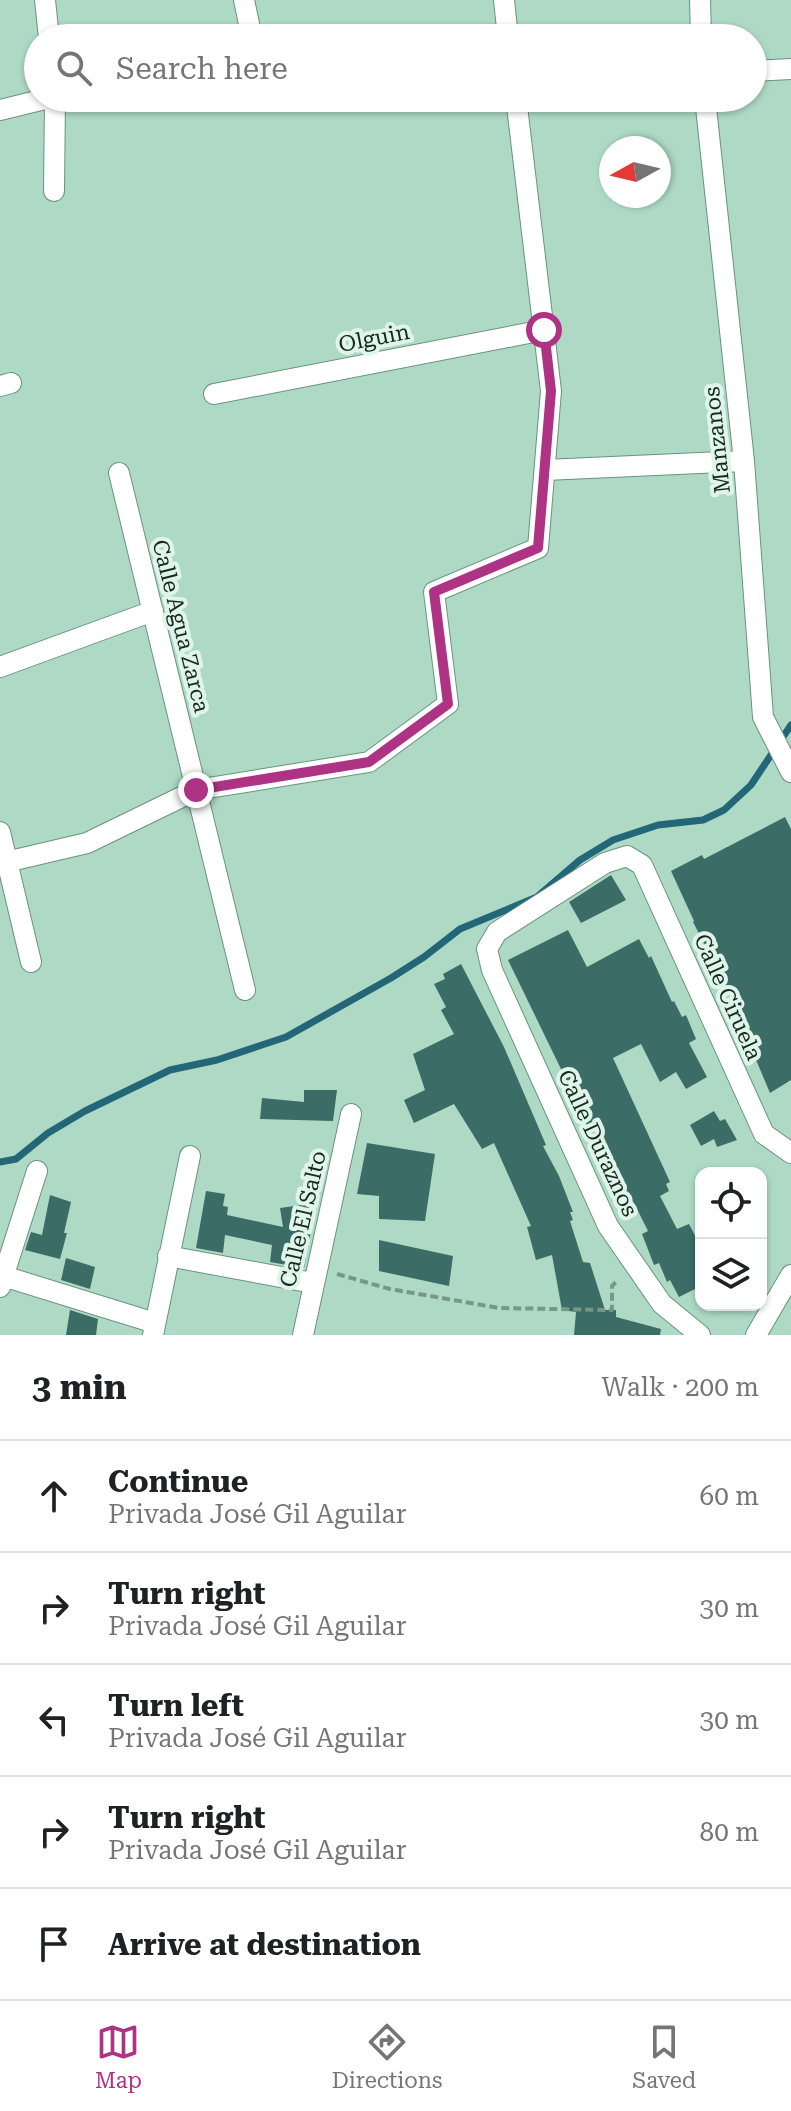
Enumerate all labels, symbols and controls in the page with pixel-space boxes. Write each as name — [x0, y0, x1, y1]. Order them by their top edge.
search box — [24, 24, 767, 112]
icon: search — [52, 46, 96, 90]
text: Search here — [116, 51, 288, 86]
north arrow — [599, 136, 671, 208]
route start — [526, 312, 562, 348]
street label: Olguin — [336, 319, 412, 357]
street label: Manzanos — [699, 385, 735, 495]
street label: Calle Agua Zarca — [147, 537, 215, 715]
route end — [178, 772, 214, 808]
street label: Calle Ciruela — [689, 930, 767, 1064]
street label: Calle Duraznos — [553, 1066, 643, 1220]
street label: Calle El Salto — [275, 1148, 331, 1290]
map controls — [695, 1167, 767, 1311]
button: locate — [695, 1167, 767, 1239]
button: layers — [695, 1239, 767, 1311]
text: 3 min — [32, 1367, 127, 1407]
text: Walk · 200 m — [601, 1372, 759, 1402]
text: Continue — [108, 1464, 248, 1499]
icon: ahead — [32, 1474, 76, 1518]
text: 60 m — [700, 1481, 759, 1511]
text: Privada José Gil Aguilar — [108, 1499, 406, 1529]
text: Turn right — [108, 1576, 265, 1611]
icon: right — [32, 1586, 76, 1630]
text: 30 m — [700, 1593, 759, 1623]
text: Privada José Gil Aguilar — [108, 1611, 406, 1641]
text: Turn left — [108, 1688, 244, 1723]
icon: left — [32, 1698, 76, 1742]
text: 30 m — [700, 1705, 759, 1735]
text: Privada José Gil Aguilar — [108, 1723, 406, 1753]
text: Turn right — [108, 1800, 265, 1835]
icon: right — [32, 1810, 76, 1854]
text: 80 m — [700, 1817, 759, 1847]
text: Privada José Gil Aguilar — [108, 1835, 406, 1865]
icon: arrive — [32, 1922, 76, 1966]
text: Arrive at destination — [108, 1927, 421, 1962]
tab: Map — [95, 2020, 142, 2093]
tab: Directions — [332, 2020, 443, 2093]
tab: Saved — [632, 2020, 696, 2093]

